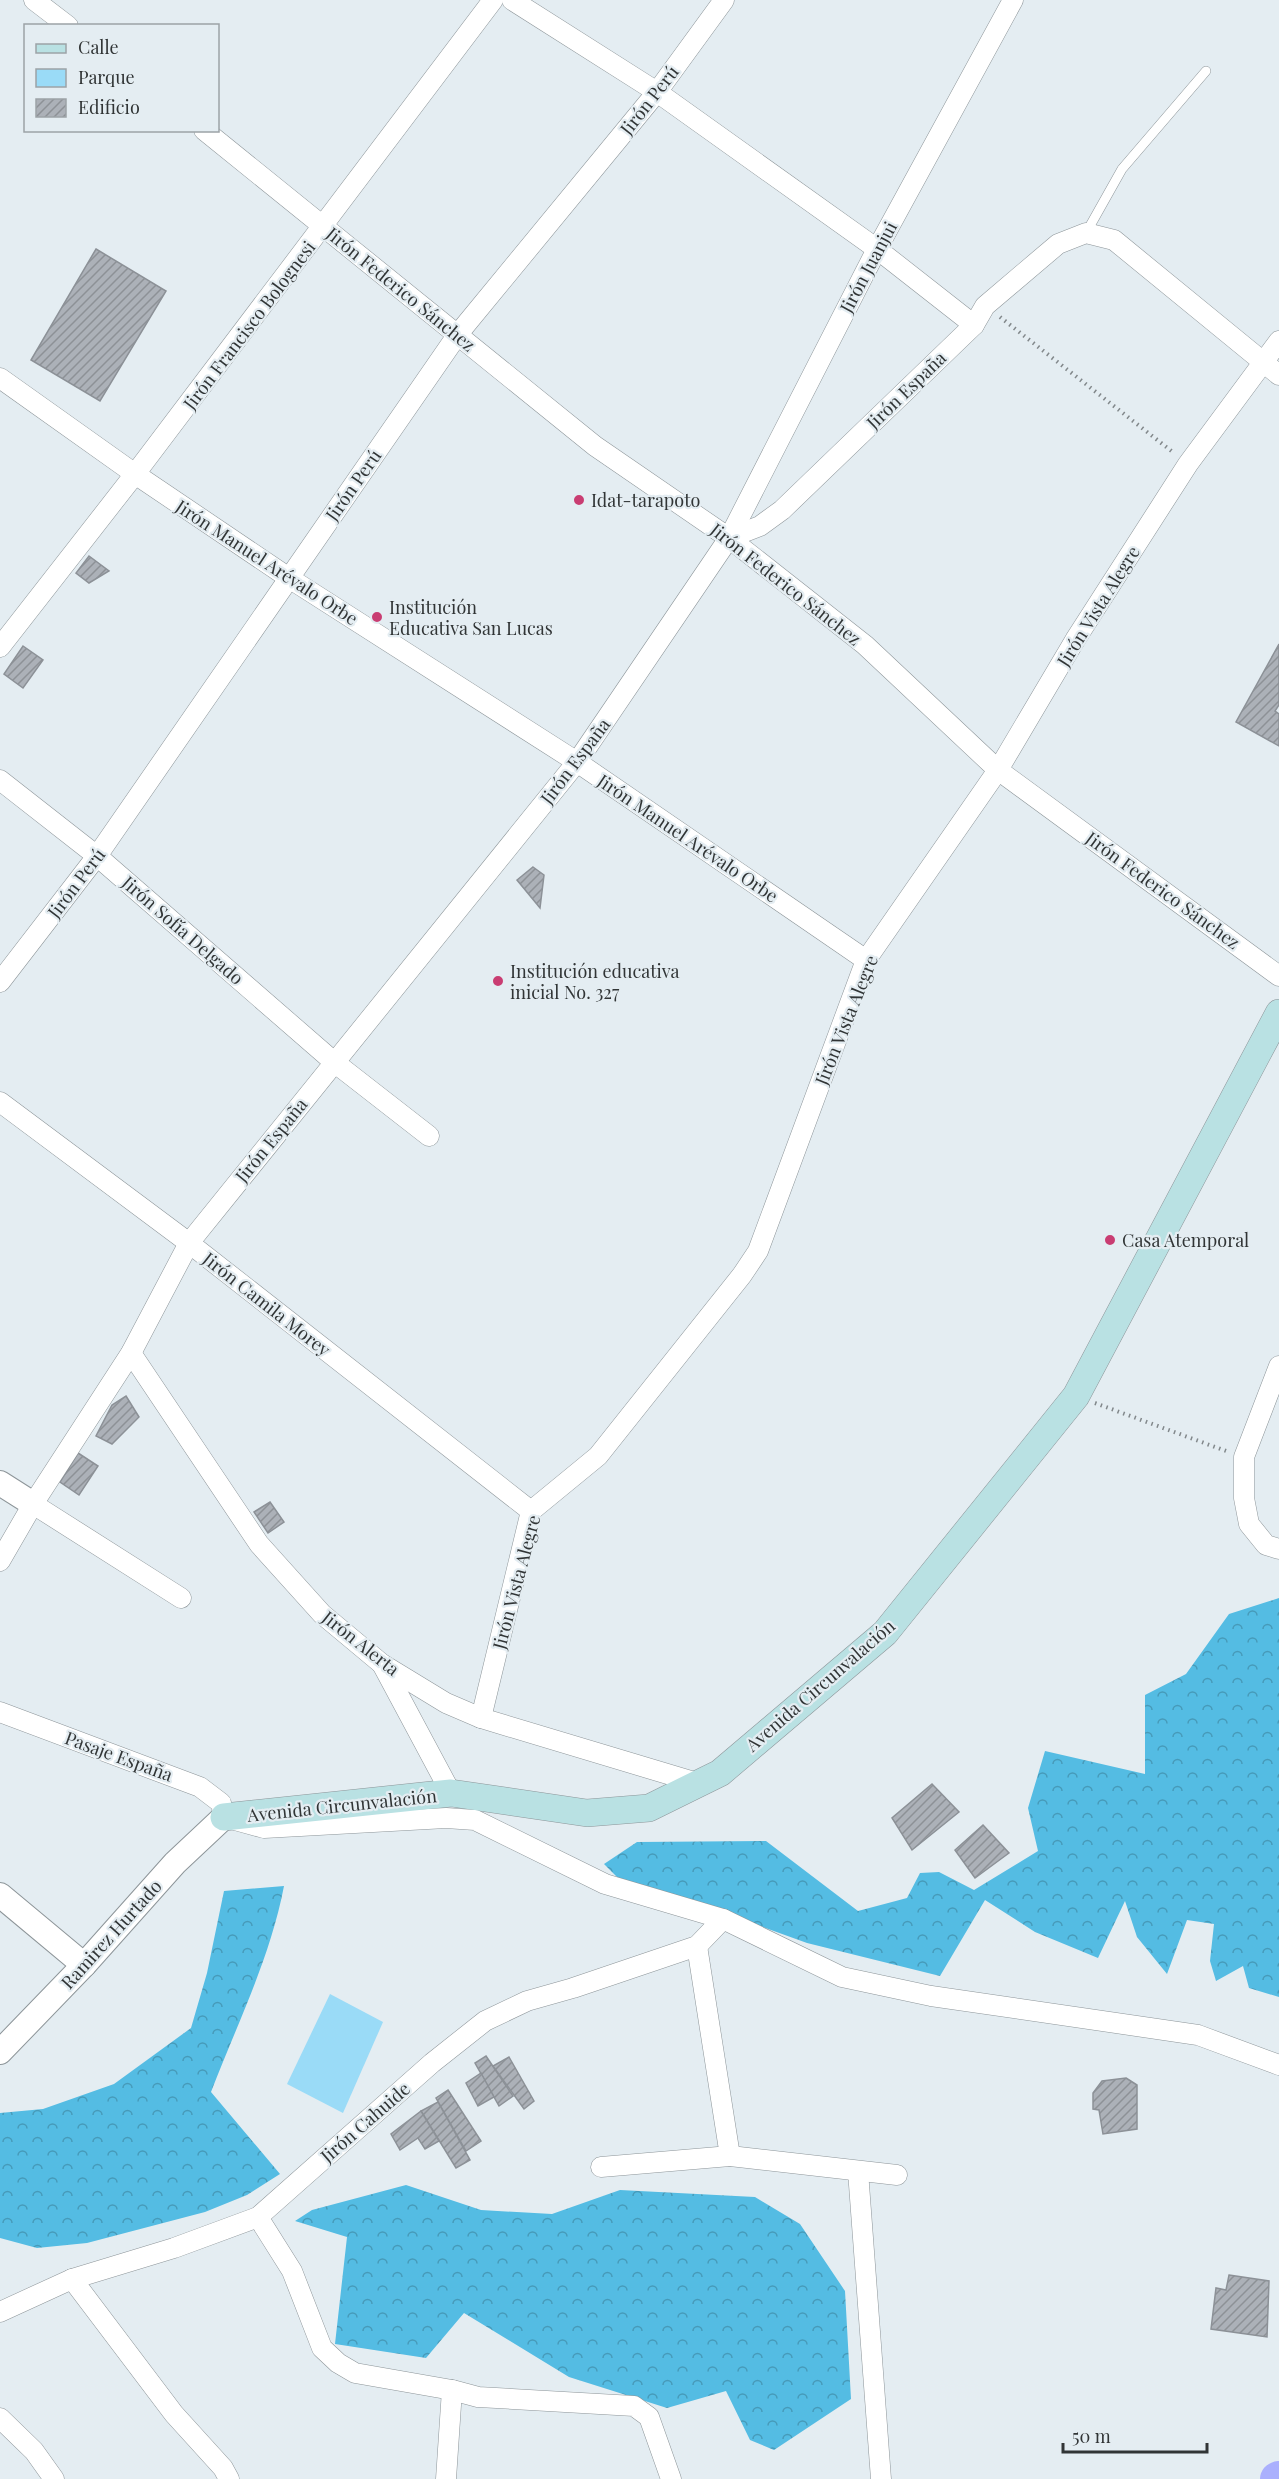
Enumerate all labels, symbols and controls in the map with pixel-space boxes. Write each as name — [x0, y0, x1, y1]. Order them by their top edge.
legend — [24, 24, 219, 132]
text: Calle — [78, 35, 119, 59]
street label: Jirón Perú — [614, 60, 684, 140]
text: Parque — [78, 65, 135, 89]
text: Edificio — [78, 95, 140, 119]
street label: Jirón Juanjui — [833, 217, 902, 318]
street label: Jirón Federico Sánchez — [321, 221, 480, 357]
street label: Jirón Francisco Bolognesi — [177, 236, 320, 415]
street label: Jirón España — [860, 346, 951, 435]
street label: Jirón Perú — [319, 444, 387, 526]
place label: Idat-tarapoto — [591, 488, 701, 512]
street label: Jirón Manuel Arévalo Orbe — [170, 493, 363, 630]
marker: Idat-tarapoto — [572, 493, 586, 507]
street label: Jirón Federico Sánchez — [705, 517, 866, 650]
street label: Jirón Vista Alegre — [1051, 541, 1145, 672]
place label: Institución Educativa San Lucas — [389, 595, 553, 640]
marker: Institución Educativa San Lucas — [370, 610, 384, 624]
street label: Jirón España — [534, 713, 615, 810]
street label: Jirón Manuel Arévalo Orbe — [592, 768, 783, 907]
street label: Jirón Federico Sánchez — [1080, 825, 1245, 954]
street label: Jirón Perú — [41, 843, 110, 924]
street label: Jirón Sofía Delgado — [116, 870, 249, 990]
street label: Jirón Vista Alegre — [809, 952, 883, 1089]
place label: Institución educativa inicial No. 327 — [510, 959, 680, 1004]
marker: Institución educativa inicial No. 327 — [491, 974, 505, 988]
street label: Jirón España — [229, 1093, 312, 1188]
place label: Casa Atemporal — [1122, 1228, 1249, 1252]
marker: Casa Atemporal — [1103, 1233, 1117, 1247]
street label: Jirón Camila Morey — [197, 1246, 336, 1361]
street label: Jirón Vista Alegre — [486, 1512, 545, 1653]
street label: Jirón Alerta — [317, 1605, 405, 1681]
street label: Avenida Circunvalación — [740, 1613, 900, 1757]
street label: Pasaje España — [62, 1725, 176, 1787]
street label: Avenida Circunvalación — [245, 1783, 438, 1827]
street label: Ramirez Hurtado — [55, 1874, 167, 1994]
street label: Jirón Cahuide — [314, 2077, 415, 2168]
scale bar — [1063, 2416, 1207, 2454]
text: 50 m — [1072, 2424, 1111, 2448]

